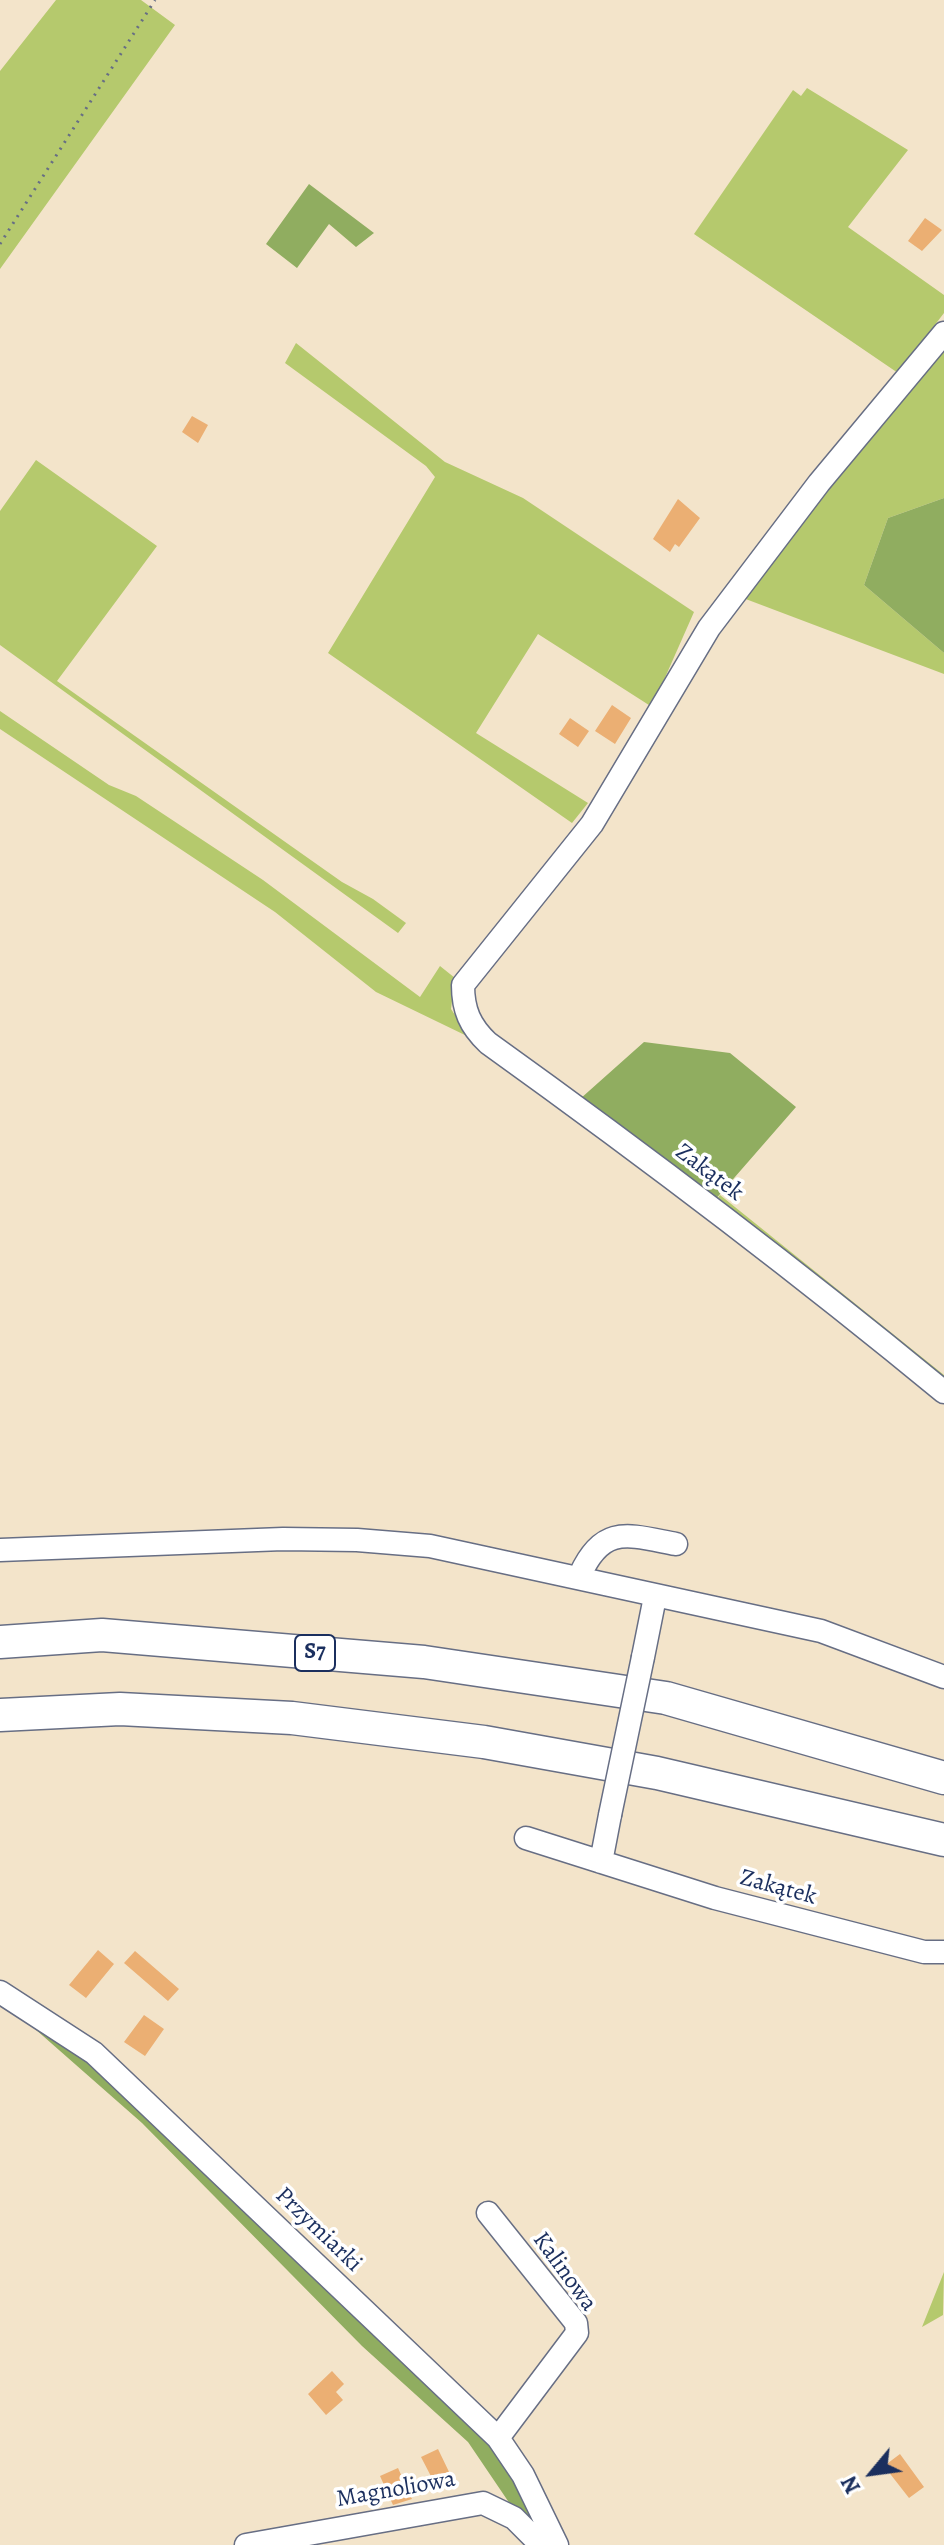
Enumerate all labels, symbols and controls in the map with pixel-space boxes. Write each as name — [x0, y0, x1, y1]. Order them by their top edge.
street label: Zakątek — [669, 1138, 749, 1208]
road number: S7 — [295, 1635, 335, 1671]
street label: Zakątek — [737, 1864, 819, 1912]
street label: Przymiarki — [269, 2182, 367, 2278]
street label: Kalinowa — [526, 2227, 602, 2317]
north arrow — [832, 2433, 912, 2513]
street label: Magnoliowa — [334, 2465, 458, 2515]
text: N — [834, 2470, 868, 2499]

